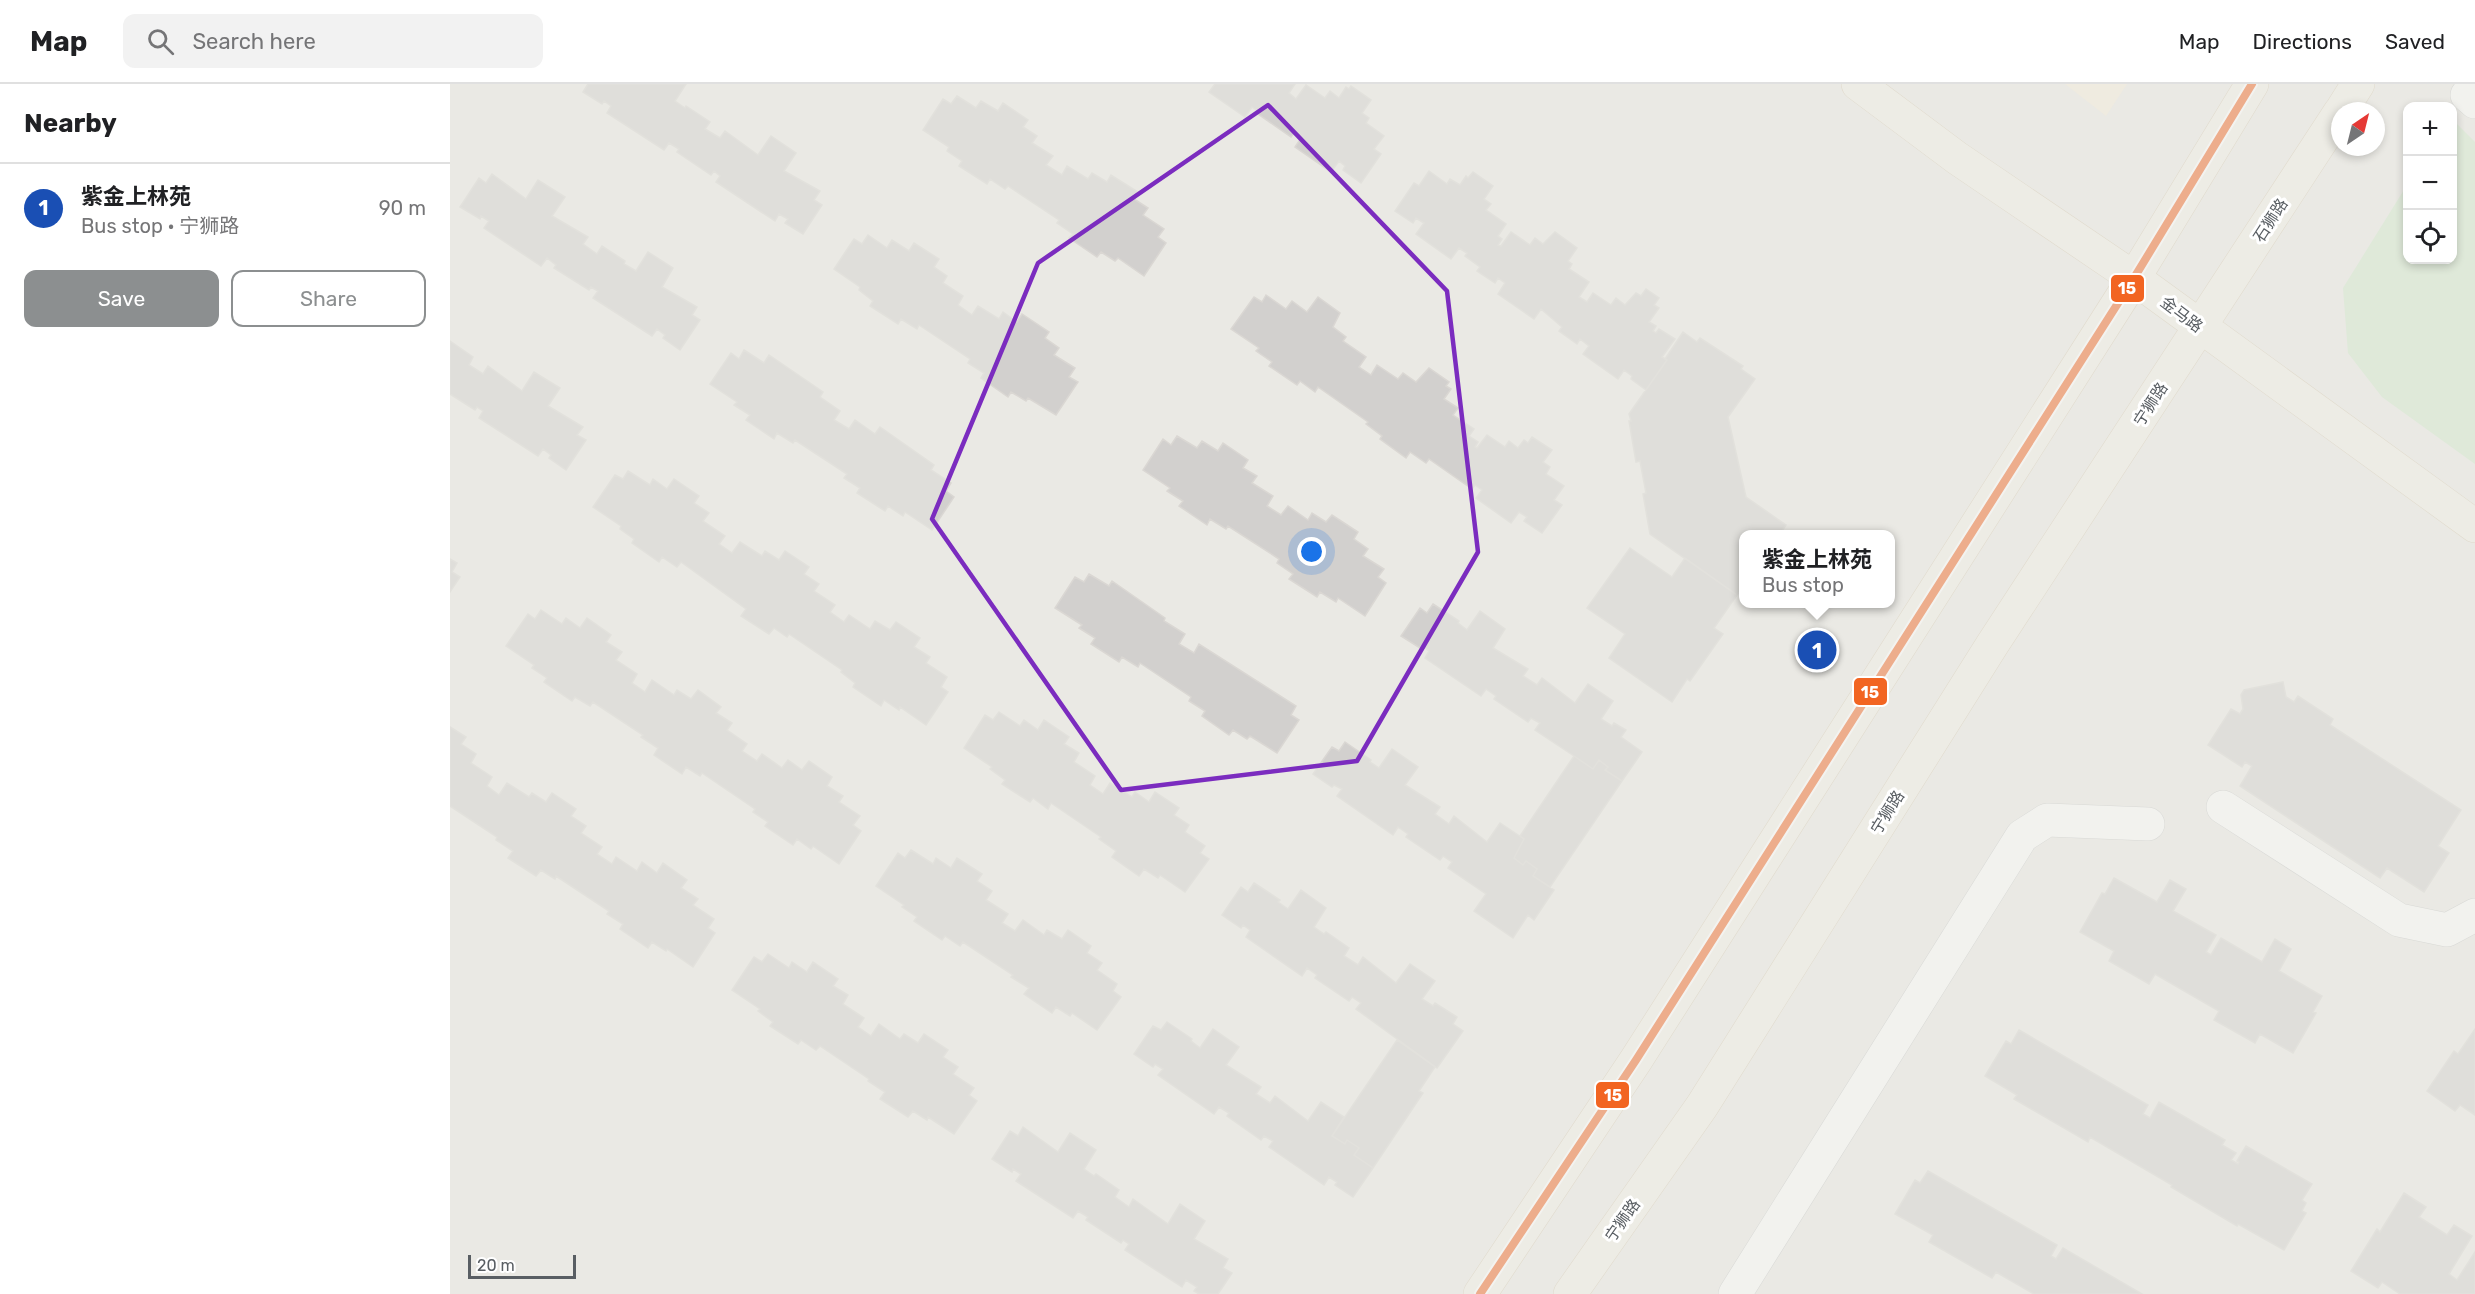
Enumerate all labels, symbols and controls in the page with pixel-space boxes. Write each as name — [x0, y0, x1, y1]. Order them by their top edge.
search box — [123, 14, 543, 68]
text: Map — [30, 25, 87, 58]
icon: search — [144, 25, 177, 58]
text: Search here — [192, 28, 316, 55]
text: Map — [2179, 29, 2220, 54]
text: Directions — [2253, 29, 2352, 54]
text: Saved — [2385, 29, 2445, 54]
north arrow — [2331, 102, 2385, 156]
map controls — [2403, 102, 2457, 264]
button: + — [2403, 102, 2457, 156]
text: Nearby — [24, 108, 117, 139]
button: − — [2403, 156, 2457, 210]
text: 紫金上林苑 — [81, 183, 191, 210]
street label: 石狮路 — [2249, 195, 2291, 246]
text: 1 — [39, 196, 48, 220]
text: 90 m — [379, 196, 426, 220]
button: locate — [2403, 210, 2457, 264]
text: Bus stop · 宁狮路 — [81, 214, 239, 238]
button: Save — [24, 270, 219, 327]
button: Share — [231, 270, 426, 327]
line badge: 15 — [2110, 274, 2145, 303]
text: 15 — [2118, 279, 2136, 298]
street label: 金马路 — [2157, 292, 2207, 336]
street label: 宁狮路 — [2129, 379, 2171, 430]
popup — [1739, 530, 1895, 608]
your location — [1297, 537, 1326, 566]
text: 紫金上林苑 — [1762, 546, 1872, 573]
text: Bus stop — [1762, 573, 1844, 597]
pin: 1 — [1798, 628, 1836, 672]
line badge: 15 — [1853, 677, 1888, 706]
text: 15 — [1861, 683, 1879, 702]
street label: 宁狮路 — [1867, 787, 1908, 838]
line badge: 15 — [1595, 1081, 1630, 1109]
text: 15 — [1604, 1086, 1622, 1105]
street label: 宁狮路 — [1601, 1195, 1644, 1245]
scale bar — [468, 1252, 576, 1280]
text: 20 m — [477, 1256, 515, 1275]

